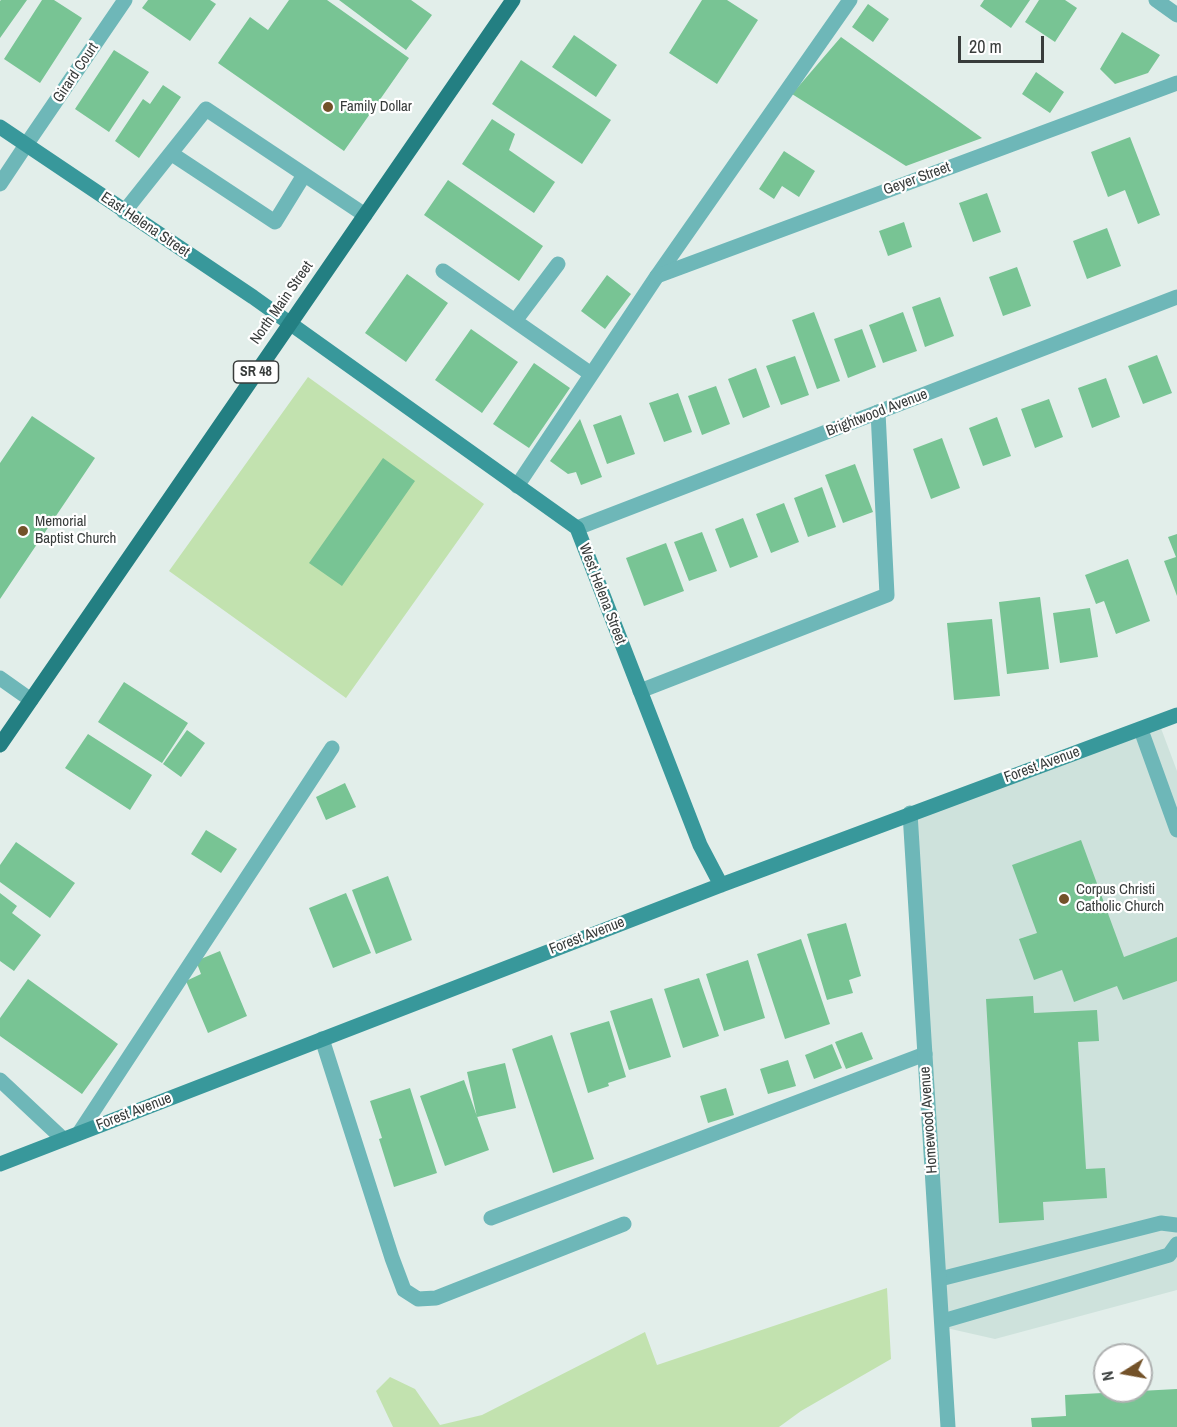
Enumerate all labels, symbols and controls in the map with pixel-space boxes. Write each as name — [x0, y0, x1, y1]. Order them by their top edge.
scale bar — [961, 24, 1046, 62]
text: 20 m — [969, 34, 1002, 59]
street label: Girard Court — [49, 40, 103, 106]
place label: Family Dollar — [340, 98, 412, 116]
marker: Family Dollar — [321, 100, 335, 114]
street label: Geyer Street — [881, 159, 953, 199]
street label: East Helena Street — [97, 189, 193, 261]
street label: North Main Street — [247, 258, 317, 348]
road number: SR 48 — [234, 361, 278, 383]
street label: Brightwood Avenue — [824, 385, 930, 441]
place label: Memorial Baptist Church — [35, 513, 116, 548]
marker: Memorial Baptist Church — [16, 524, 30, 538]
street label: West Helena Street — [575, 541, 629, 647]
street label: Forest Avenue — [1002, 743, 1082, 787]
place label: Corpus Christi Catholic Church — [1076, 881, 1164, 916]
marker: Corpus Christi Catholic Church — [1057, 892, 1071, 906]
street label: Forest Avenue — [547, 913, 627, 959]
street label: Homewood Avenue — [916, 1066, 942, 1174]
street label: Forest Avenue — [94, 1089, 174, 1135]
north arrow — [1093, 1343, 1153, 1403]
text: N — [1096, 1369, 1119, 1383]

